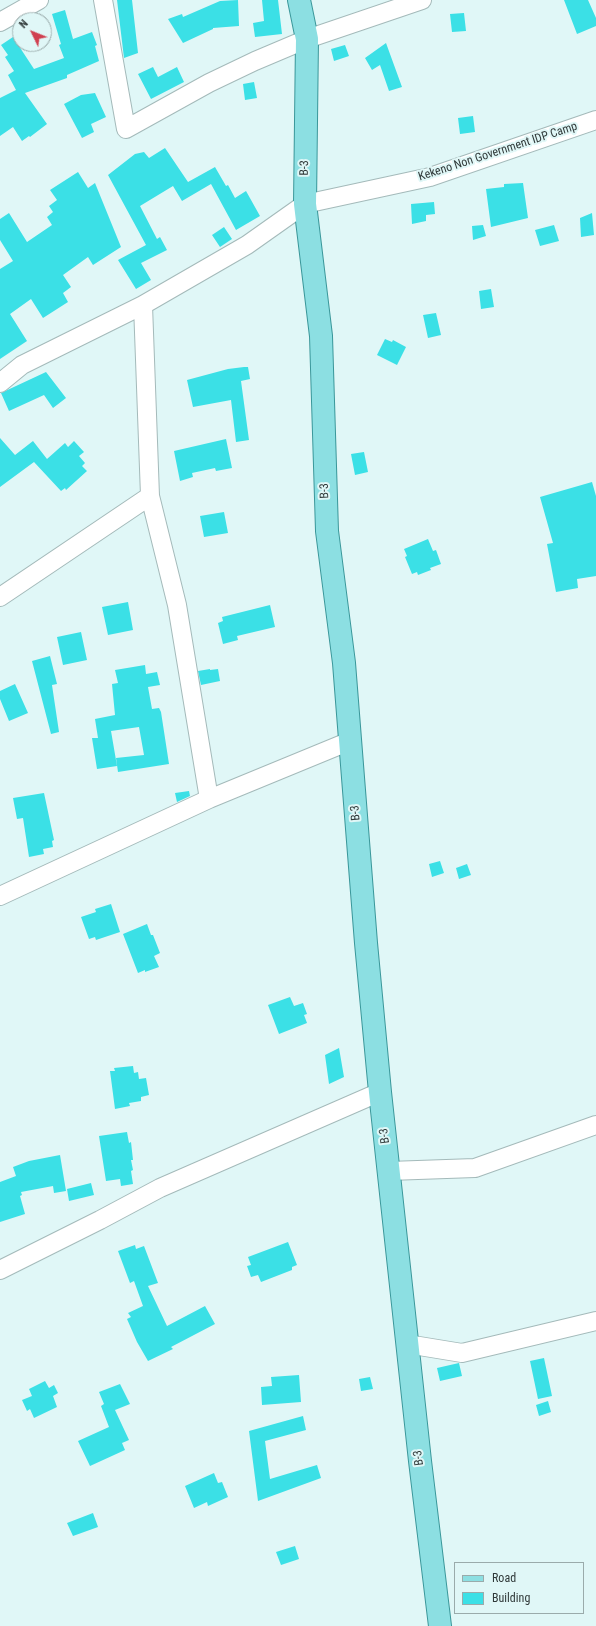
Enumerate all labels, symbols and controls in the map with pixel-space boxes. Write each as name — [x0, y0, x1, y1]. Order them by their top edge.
north arrow — [12, 12, 52, 52]
text: N — [17, 17, 31, 31]
street label: Kekeno Non Government IDP Camp — [417, 119, 579, 185]
street label: B-3 — [298, 160, 312, 176]
street label: B-3 — [318, 483, 332, 499]
street label: B-3 — [348, 805, 364, 821]
street label: B-3 — [377, 1127, 393, 1145]
street label: B-3 — [411, 1449, 427, 1467]
legend — [454, 1562, 584, 1614]
text: Road — [492, 1571, 516, 1585]
text: Building — [492, 1591, 530, 1605]

